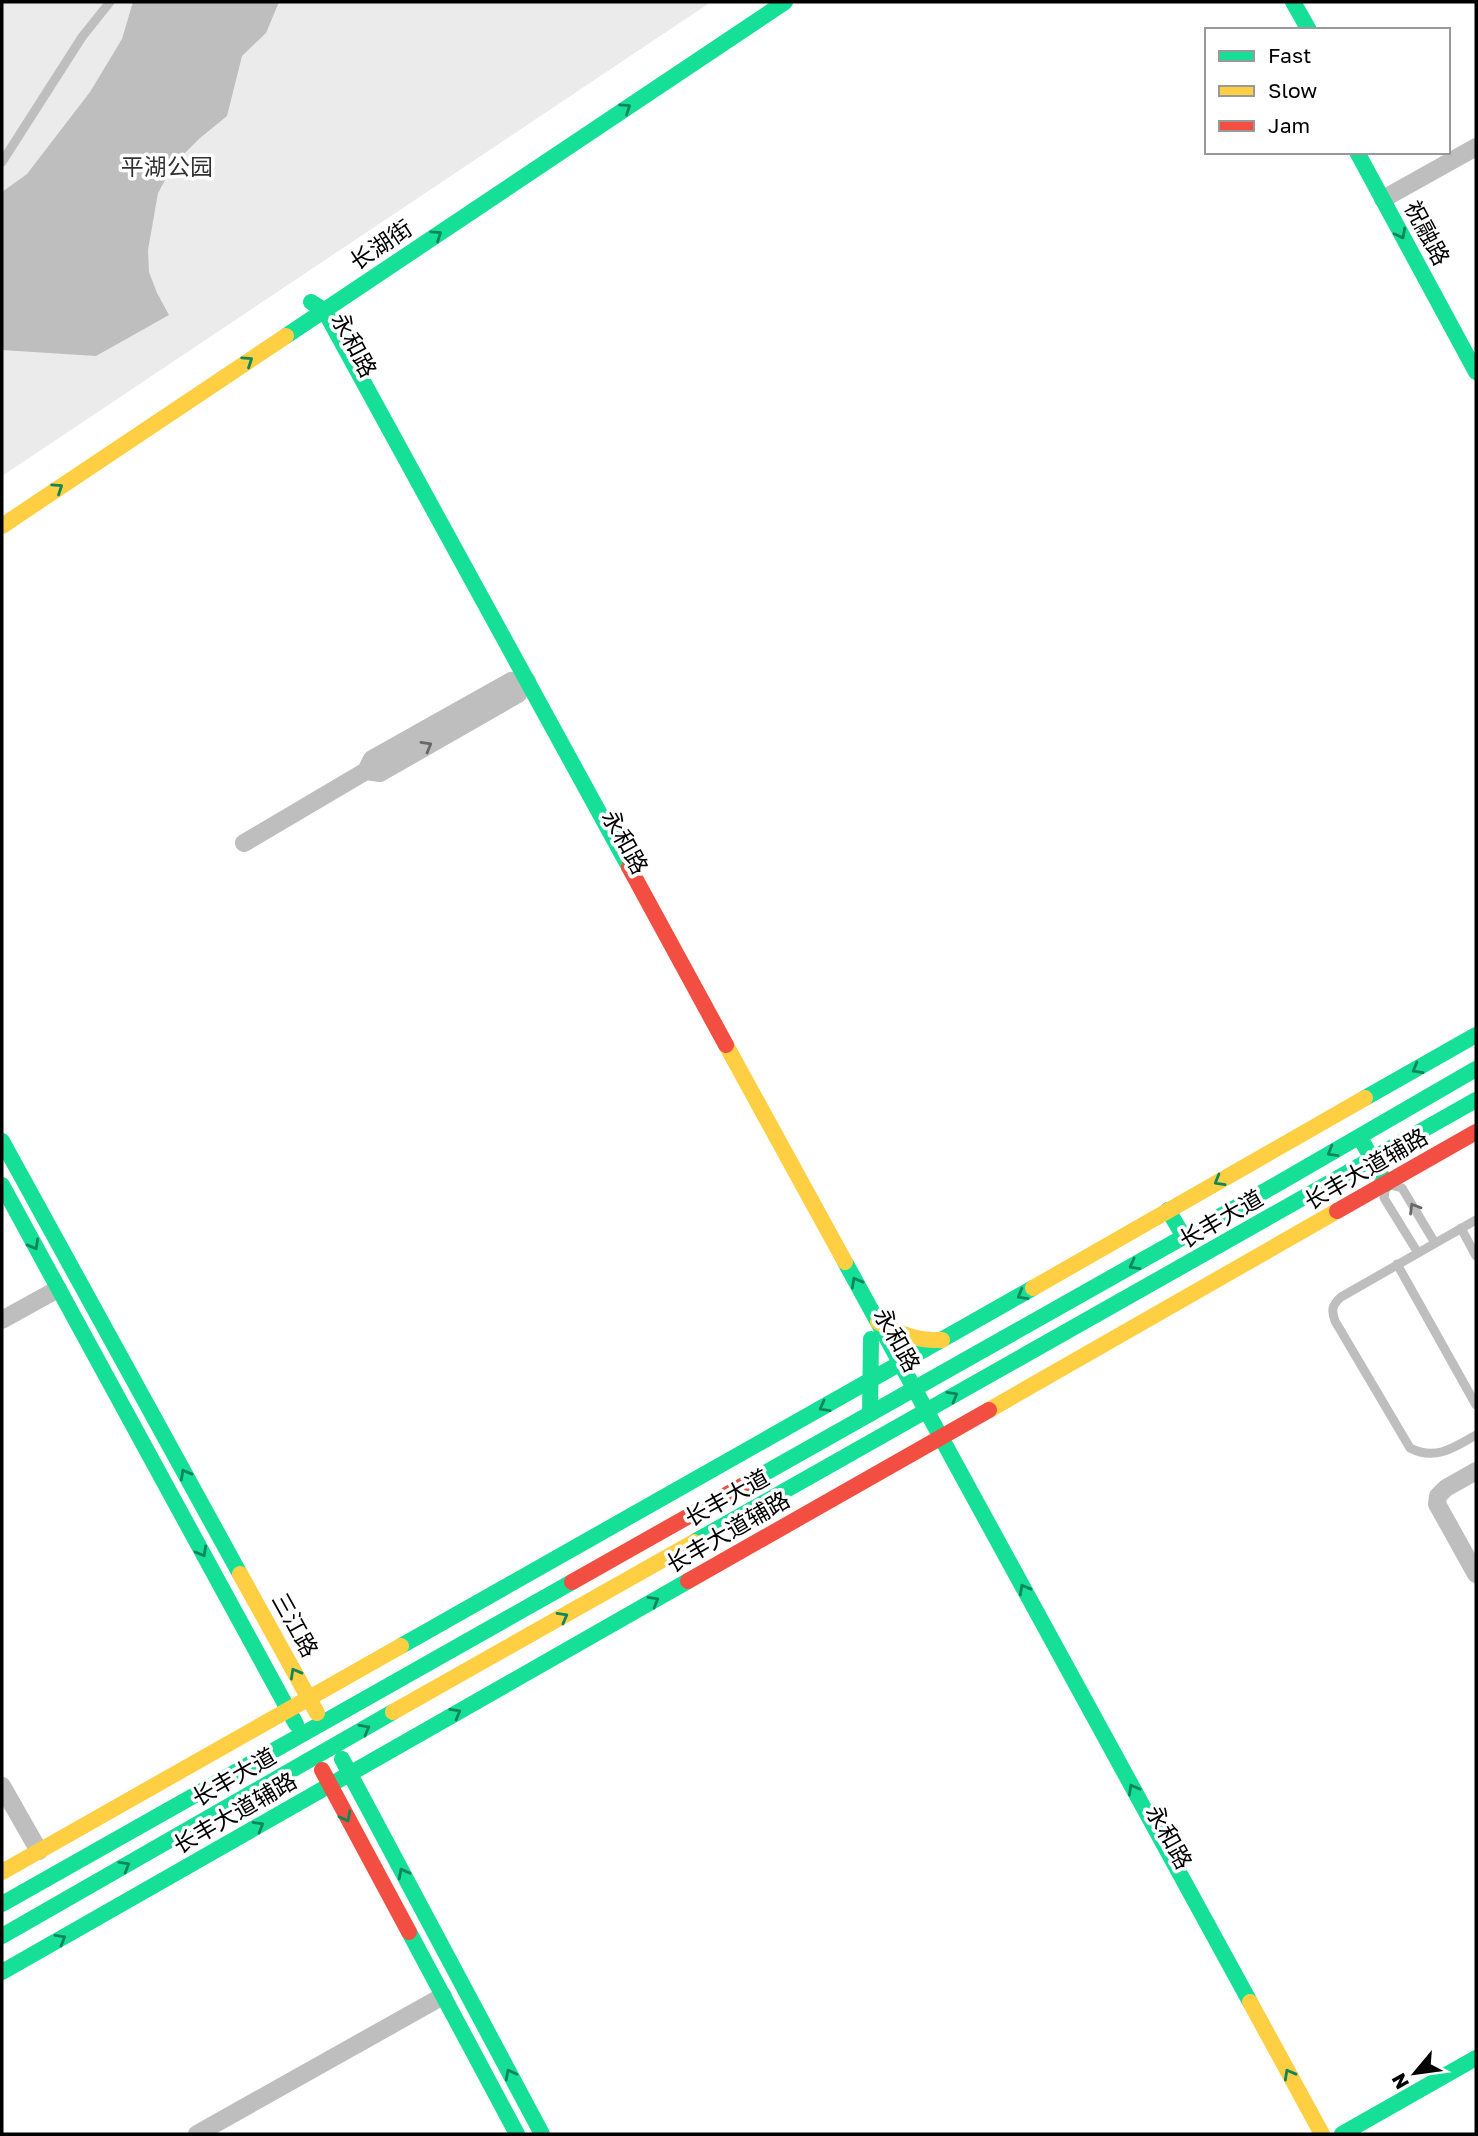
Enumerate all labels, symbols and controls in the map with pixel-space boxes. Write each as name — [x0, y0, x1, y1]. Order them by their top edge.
legend — [1205, 28, 1450, 154]
text: Fast — [1268, 42, 1311, 68]
text: Slow — [1268, 77, 1317, 103]
one-way arrow — [618, 104, 631, 116]
text: Jam — [1268, 112, 1310, 138]
park label: 平湖公园 — [121, 152, 213, 180]
street label: 祝融路 — [1399, 195, 1456, 270]
street label: 长湖街 — [344, 213, 417, 275]
one-way arrow — [1393, 227, 1407, 239]
one-way arrow — [429, 230, 442, 243]
street label: 永和路 — [326, 307, 383, 382]
one-way arrow — [240, 356, 253, 369]
one-way arrow — [51, 483, 64, 496]
one-way arrow — [419, 741, 432, 754]
street label: 永和路 — [597, 805, 655, 878]
one-way arrow — [1412, 1061, 1424, 1074]
street label: 长丰大道辅路 — [1299, 1122, 1432, 1215]
one-way arrow — [1327, 1144, 1340, 1157]
one-way arrow — [1214, 1173, 1226, 1186]
street label: 长丰大道 — [1174, 1183, 1267, 1253]
one-way arrow — [1410, 1203, 1423, 1216]
one-way arrow — [26, 1238, 40, 1250]
one-way arrow — [1129, 1257, 1142, 1270]
one-way arrow — [851, 1277, 864, 1289]
one-way arrow — [1016, 1286, 1029, 1299]
street label: 永和路 — [869, 1303, 927, 1376]
one-way arrow — [946, 1391, 958, 1404]
one-way arrow — [819, 1399, 831, 1412]
street label: 长丰大道 — [679, 1463, 774, 1532]
one-way arrow — [180, 1469, 193, 1481]
street label: 长丰大道辅路 — [661, 1485, 794, 1578]
one-way arrow — [194, 1545, 208, 1558]
one-way arrow — [1019, 1584, 1032, 1596]
street label: 三江路 — [267, 1588, 325, 1661]
one-way arrow — [647, 1596, 659, 1609]
one-way arrow — [556, 1612, 568, 1625]
one-way arrow — [290, 1668, 303, 1680]
one-way arrow — [449, 1708, 462, 1721]
one-way arrow — [357, 1724, 370, 1737]
street label: 长丰大道 — [187, 1741, 280, 1811]
street label: 长丰大道辅路 — [168, 1766, 301, 1859]
one-way arrow — [1128, 1784, 1141, 1796]
street label: 永和路 — [1141, 1800, 1199, 1873]
one-way arrow — [338, 1809, 352, 1822]
one-way arrow — [251, 1821, 264, 1834]
one-way arrow — [117, 1861, 130, 1874]
one-way arrow — [398, 1868, 411, 1880]
one-way arrow — [53, 1934, 66, 1947]
north arrow — [1380, 2038, 1450, 2108]
one-way arrow — [505, 2069, 518, 2081]
one-way arrow — [1284, 2069, 1297, 2082]
text: N — [1386, 2070, 1413, 2093]

